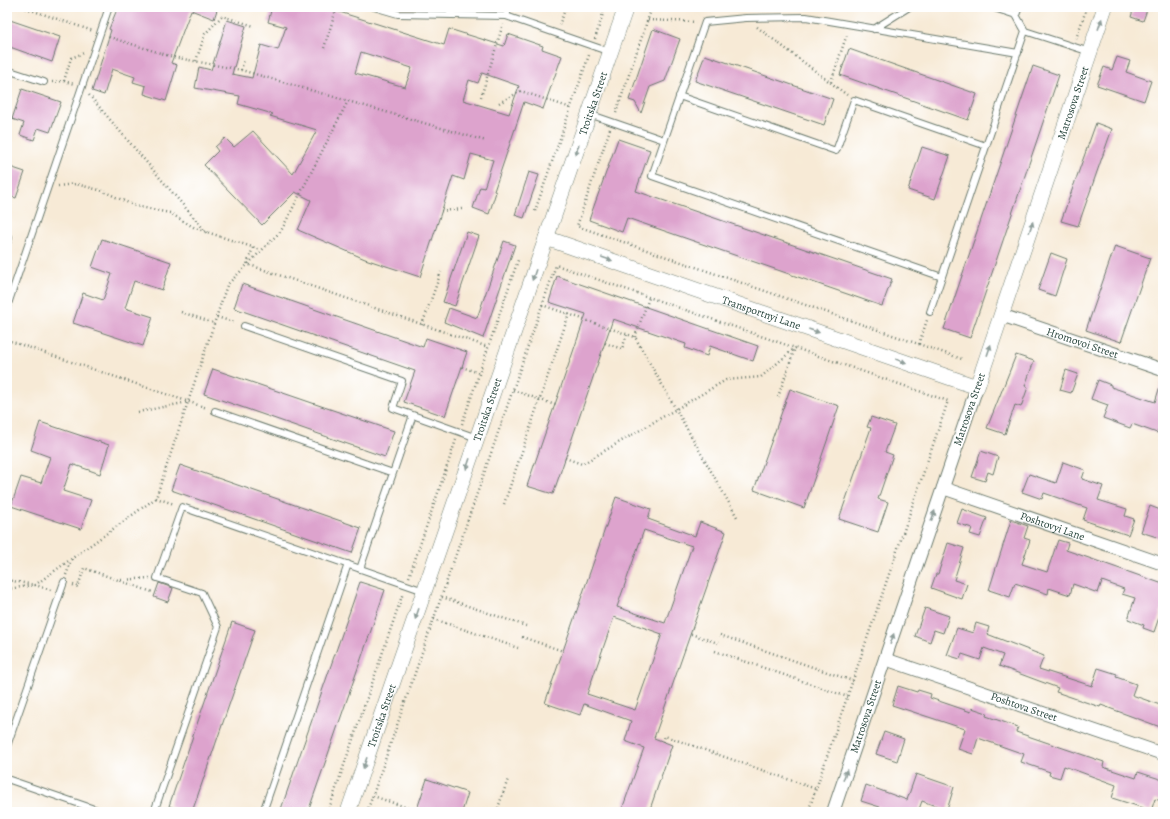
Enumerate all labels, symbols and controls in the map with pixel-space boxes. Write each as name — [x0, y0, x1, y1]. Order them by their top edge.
one-way arrow — [1097, 18, 1103, 30]
street label: Matrosova Street — [1054, 64, 1093, 142]
street label: Troitska Street — [575, 69, 611, 137]
one-way arrow — [573, 144, 579, 156]
one-way arrow — [1028, 221, 1034, 233]
one-way arrow — [601, 256, 613, 262]
one-way arrow — [531, 270, 537, 282]
street label: Transportnyi Lane — [720, 292, 803, 334]
street label: Hromovoi Street — [1044, 324, 1120, 362]
one-way arrow — [809, 328, 821, 334]
one-way arrow — [987, 344, 993, 356]
one-way arrow — [895, 358, 907, 364]
street label: Matrosova Street — [950, 370, 989, 448]
street label: Troitska Street — [470, 375, 506, 443]
one-way arrow — [465, 459, 471, 471]
street label: Poshtovyi Lane — [1018, 508, 1087, 544]
one-way arrow — [931, 509, 937, 521]
one-way arrow — [413, 608, 419, 620]
one-way arrow — [889, 632, 895, 644]
street label: Matrosova Street — [847, 678, 885, 755]
street label: Troitska Street — [364, 682, 400, 749]
street label: Poshtova Street — [989, 689, 1060, 725]
one-way arrow — [362, 757, 368, 769]
one-way arrow — [843, 769, 849, 781]

